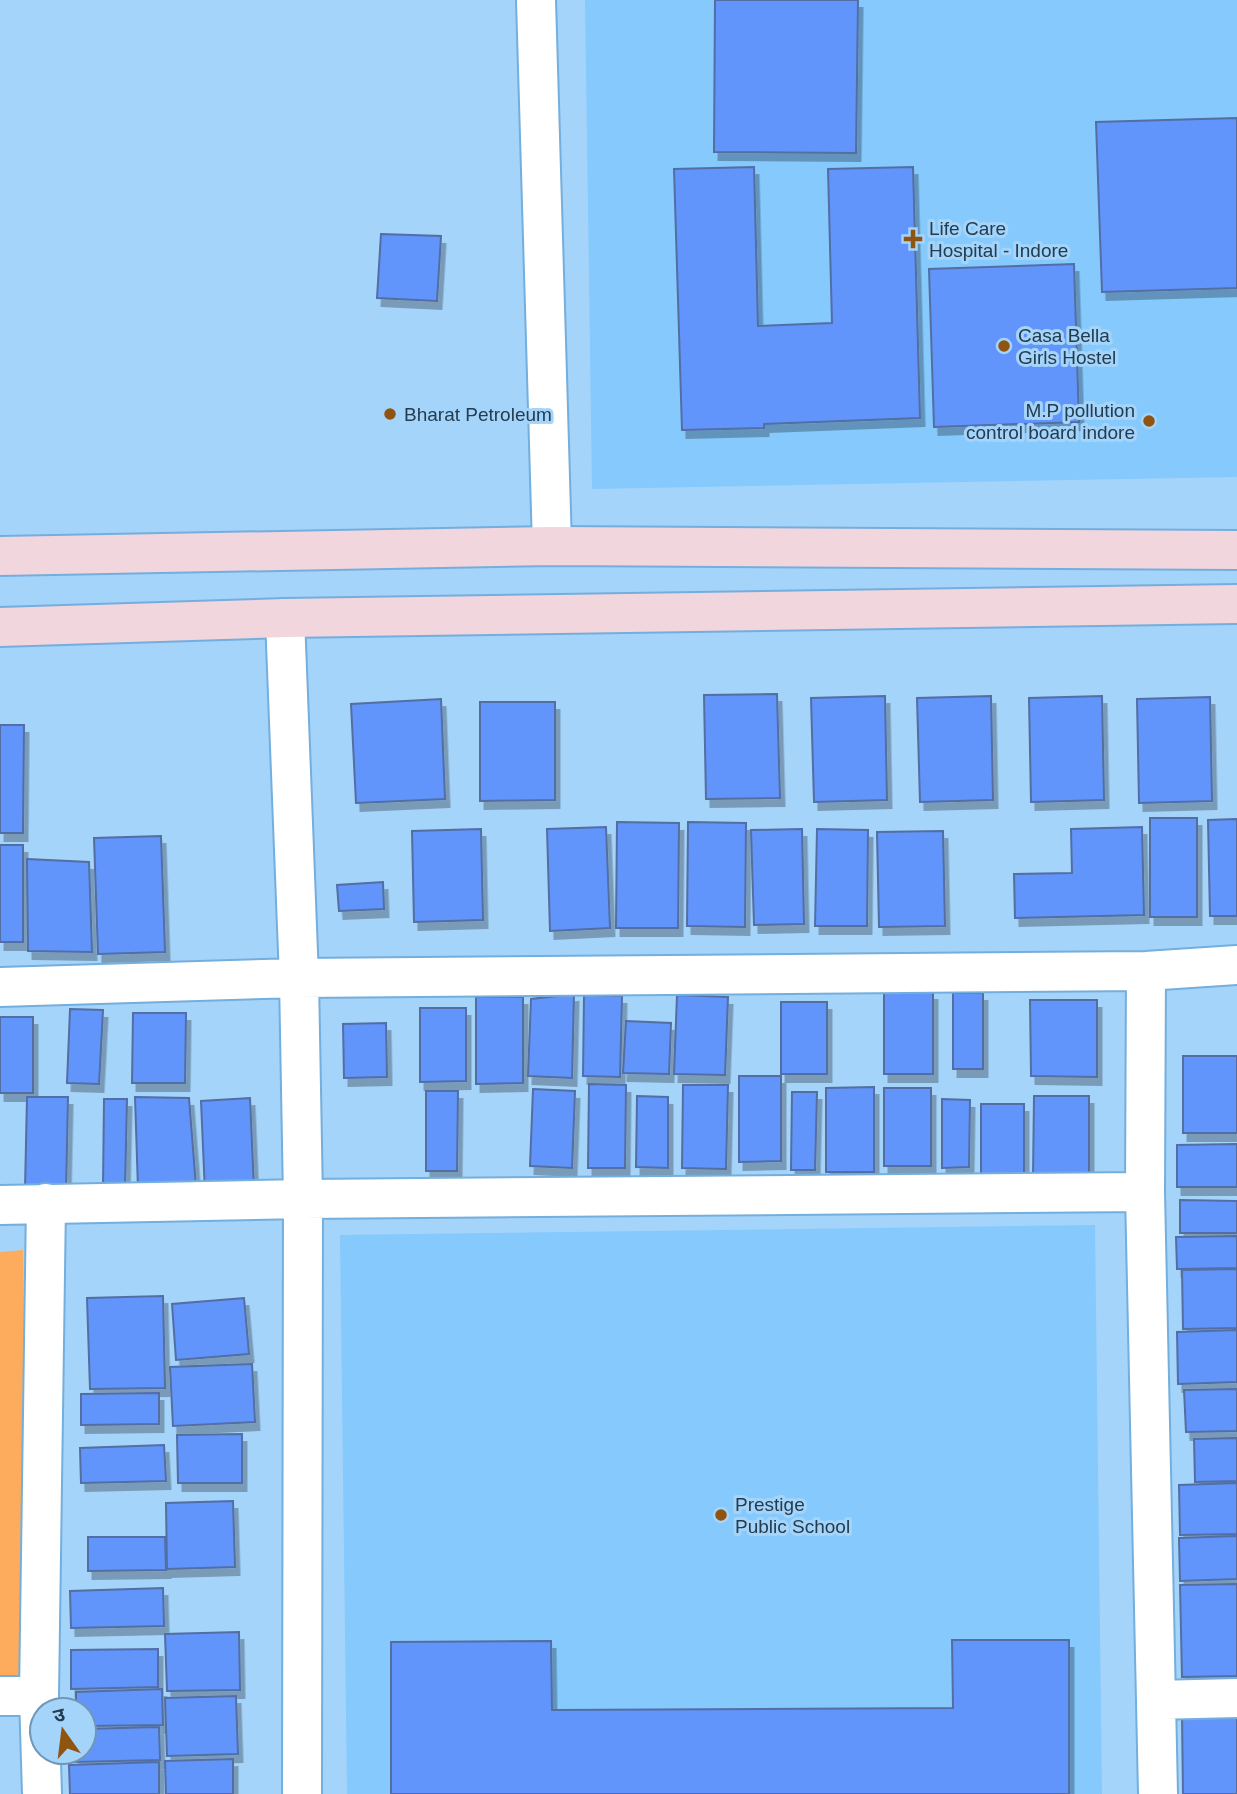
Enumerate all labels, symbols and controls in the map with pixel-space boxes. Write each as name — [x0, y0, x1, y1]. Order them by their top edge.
place label: Life Care Hospital - Indore — [929, 218, 1068, 261]
marker: Life Care Hospital - Indore — [903, 229, 923, 249]
place label: Casa Bella Girls Hostel — [1018, 325, 1116, 368]
marker: Casa Bella Girls Hostel — [996, 338, 1012, 354]
place label: M.P pollution control board indore — [966, 400, 1135, 443]
place label: Bharat Petroleum — [404, 404, 552, 425]
marker: Bharat Petroleum — [382, 406, 398, 422]
marker: M.P pollution control board indore — [1141, 413, 1157, 429]
place label: Prestige Public School — [735, 1494, 850, 1537]
marker: Prestige Public School — [713, 1507, 729, 1523]
north arrow — [28, 1696, 98, 1766]
text: उ — [51, 1703, 68, 1727]

